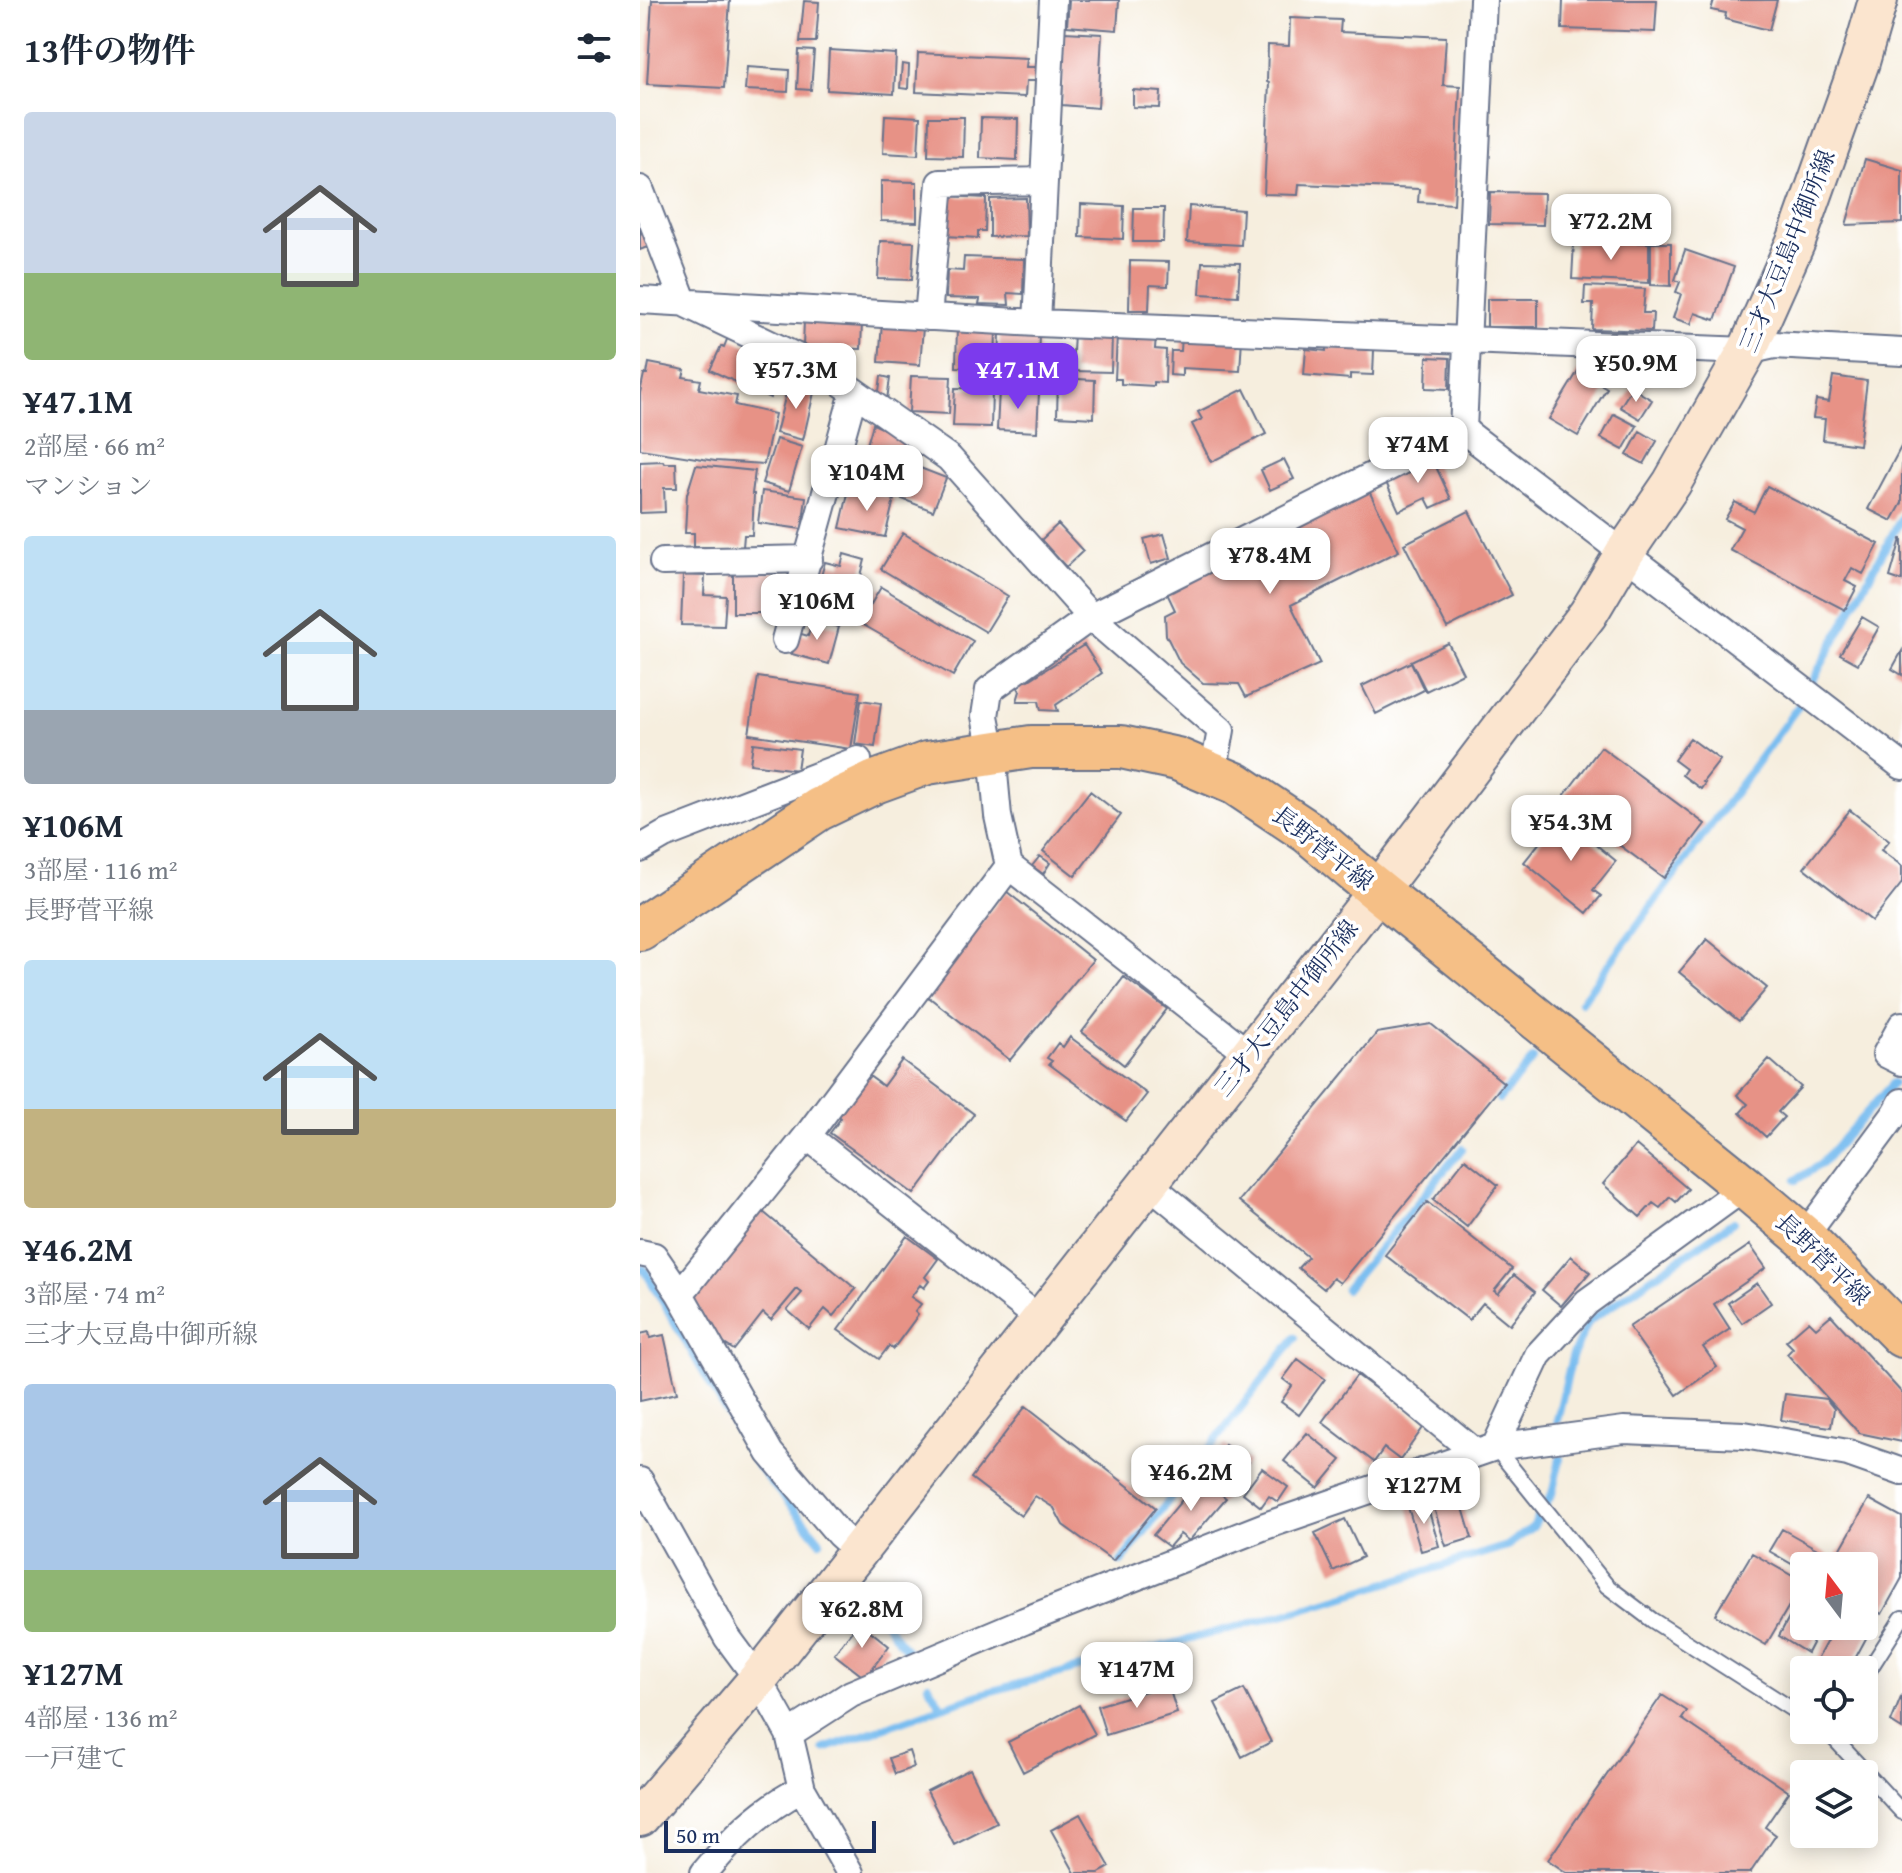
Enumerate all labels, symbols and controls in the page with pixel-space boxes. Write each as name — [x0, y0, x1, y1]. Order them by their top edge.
text: 13件の物件 — [24, 25, 195, 74]
icon: filters — [572, 26, 616, 70]
street label: 三才大豆島中御所線 — [1730, 144, 1844, 358]
icon: home — [248, 164, 392, 308]
pin: ¥72.2M — [1546, 194, 1676, 262]
text: ¥72.2M — [1569, 200, 1653, 239]
pin: ¥50.9M — [1571, 336, 1701, 404]
text: ¥50.9M — [1594, 342, 1678, 381]
pin: ¥57.3M — [731, 343, 861, 411]
pin: ¥47.1M — [953, 343, 1083, 411]
text: ¥57.3M — [754, 349, 838, 388]
text: ¥47.1M — [976, 349, 1060, 388]
text: ¥47.1M — [24, 376, 133, 425]
pin: ¥74M — [1371, 417, 1465, 485]
text: ¥74M — [1387, 423, 1449, 462]
text: 2部屋 · 66 m² — [24, 426, 165, 465]
pin: ¥104M — [811, 445, 923, 513]
text: ¥104M — [829, 451, 905, 490]
text: マンション — [24, 466, 153, 505]
pin: ¥78.4M — [1205, 528, 1335, 596]
text: ¥78.4M — [1228, 534, 1312, 573]
pin: ¥106M — [761, 574, 873, 642]
text: ¥106M — [779, 580, 855, 619]
icon: home — [248, 588, 392, 732]
pin: ¥54.3M — [1506, 795, 1636, 863]
street label: 長野菅平線 — [1265, 797, 1381, 899]
text: ¥106M — [24, 800, 124, 849]
text: ¥54.3M — [1529, 801, 1613, 840]
text: 3部屋 · 116 m² — [24, 850, 178, 889]
text: 長野菅平線 — [24, 890, 154, 929]
street label: 三才大豆島中御所線 — [1206, 912, 1366, 1104]
icon: home — [248, 1012, 392, 1156]
street label: 長野菅平線 — [1768, 1205, 1878, 1313]
text: ¥46.2M — [24, 1224, 133, 1273]
text: 3部屋 · 74 m² — [24, 1274, 165, 1313]
text: 三才大豆島中御所線 — [24, 1314, 258, 1353]
icon: home — [248, 1436, 392, 1580]
pin: ¥46.2M — [1126, 1445, 1256, 1513]
text: ¥46.2M — [1149, 1451, 1233, 1490]
pin: ¥127M — [1368, 1458, 1480, 1526]
text: ¥127M — [1386, 1464, 1462, 1503]
north arrow — [1790, 1552, 1878, 1640]
map controls — [1790, 1552, 1878, 1848]
pin: ¥62.8M — [797, 1582, 927, 1650]
text: ¥62.8M — [820, 1588, 904, 1627]
pin: ¥147M — [1081, 1642, 1193, 1710]
text: ¥127M — [24, 1648, 124, 1697]
text: ¥147M — [1099, 1648, 1175, 1687]
button: locate — [1790, 1656, 1878, 1744]
text: 4部屋 · 136 m² — [24, 1698, 178, 1737]
text: 一戸建て — [24, 1738, 128, 1777]
button: layers — [1790, 1760, 1878, 1848]
scale bar — [664, 1817, 876, 1853]
text: 50 m — [676, 1819, 720, 1851]

